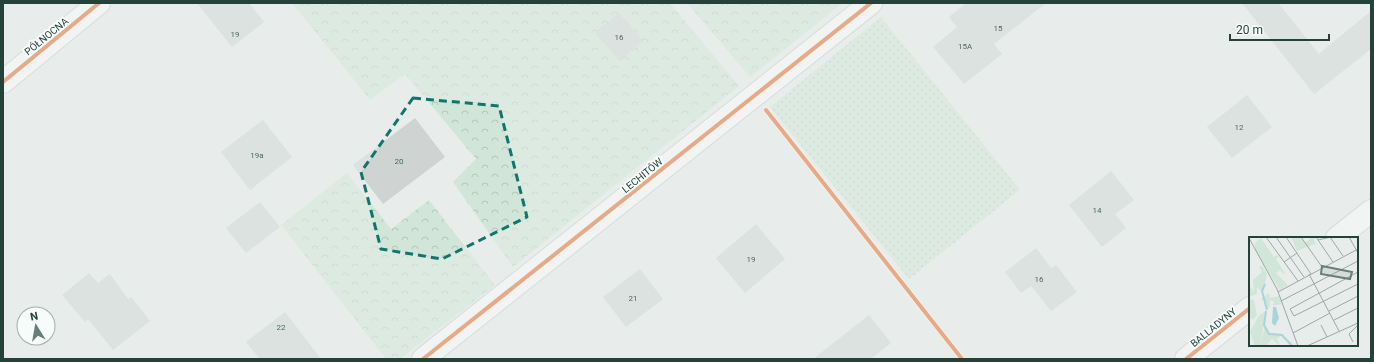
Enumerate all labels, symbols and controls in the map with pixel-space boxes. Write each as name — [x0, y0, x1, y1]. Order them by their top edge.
street label: PÓŁNOCNA — [22, 14, 71, 57]
scale bar — [1230, 16, 1329, 42]
text: 20 m — [1236, 23, 1263, 37]
house number: 15 — [994, 24, 1003, 33]
house number: 19 — [231, 30, 240, 39]
house number: 16 — [615, 33, 624, 42]
house number: 15A — [958, 42, 973, 51]
house number: 12 — [1235, 123, 1244, 132]
house number: 19a — [250, 151, 264, 160]
street label: LECHITÓW — [619, 155, 665, 195]
house number: 20 — [395, 157, 404, 166]
house number: 14 — [1093, 206, 1102, 215]
inset map — [1249, 237, 1358, 346]
house number: 19 — [747, 255, 756, 264]
house number: 16 — [1035, 275, 1044, 284]
house number: 21 — [629, 294, 638, 303]
north arrow — [16, 306, 56, 346]
street label: BALLADYNY — [1188, 306, 1238, 349]
text: N — [29, 310, 39, 324]
house number: 22 — [277, 323, 286, 332]

